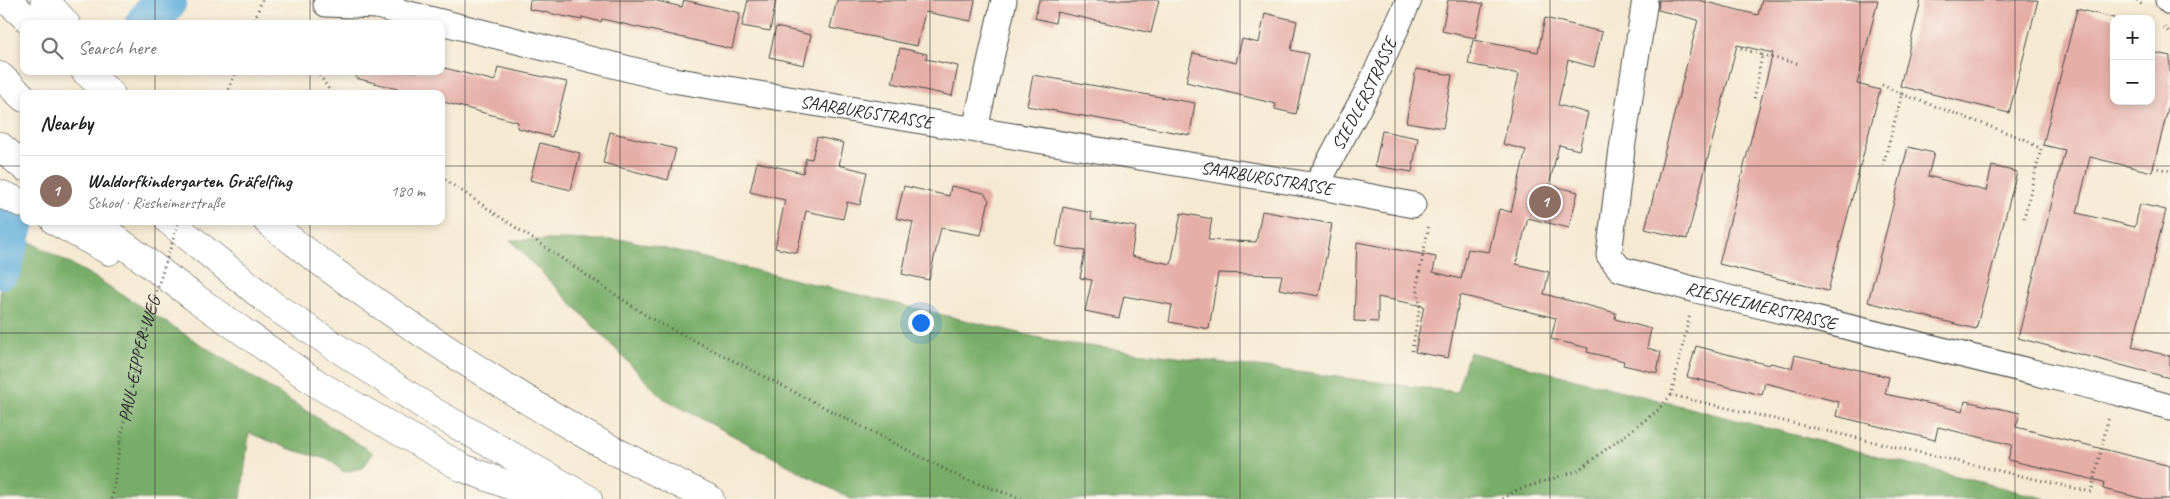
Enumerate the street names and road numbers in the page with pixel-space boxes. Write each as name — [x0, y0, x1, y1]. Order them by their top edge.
street label: SIEDLERSTRASSE — [1326, 32, 1402, 154]
street label: SAARBURGSTRASSE — [799, 90, 936, 134]
street label: SAARBURGSTRASSE — [1199, 156, 1337, 200]
street label: RIESHEIMERSTRASSE — [1683, 277, 1841, 335]
street label: PAUL-EIPPER-WEG — [113, 292, 166, 424]

